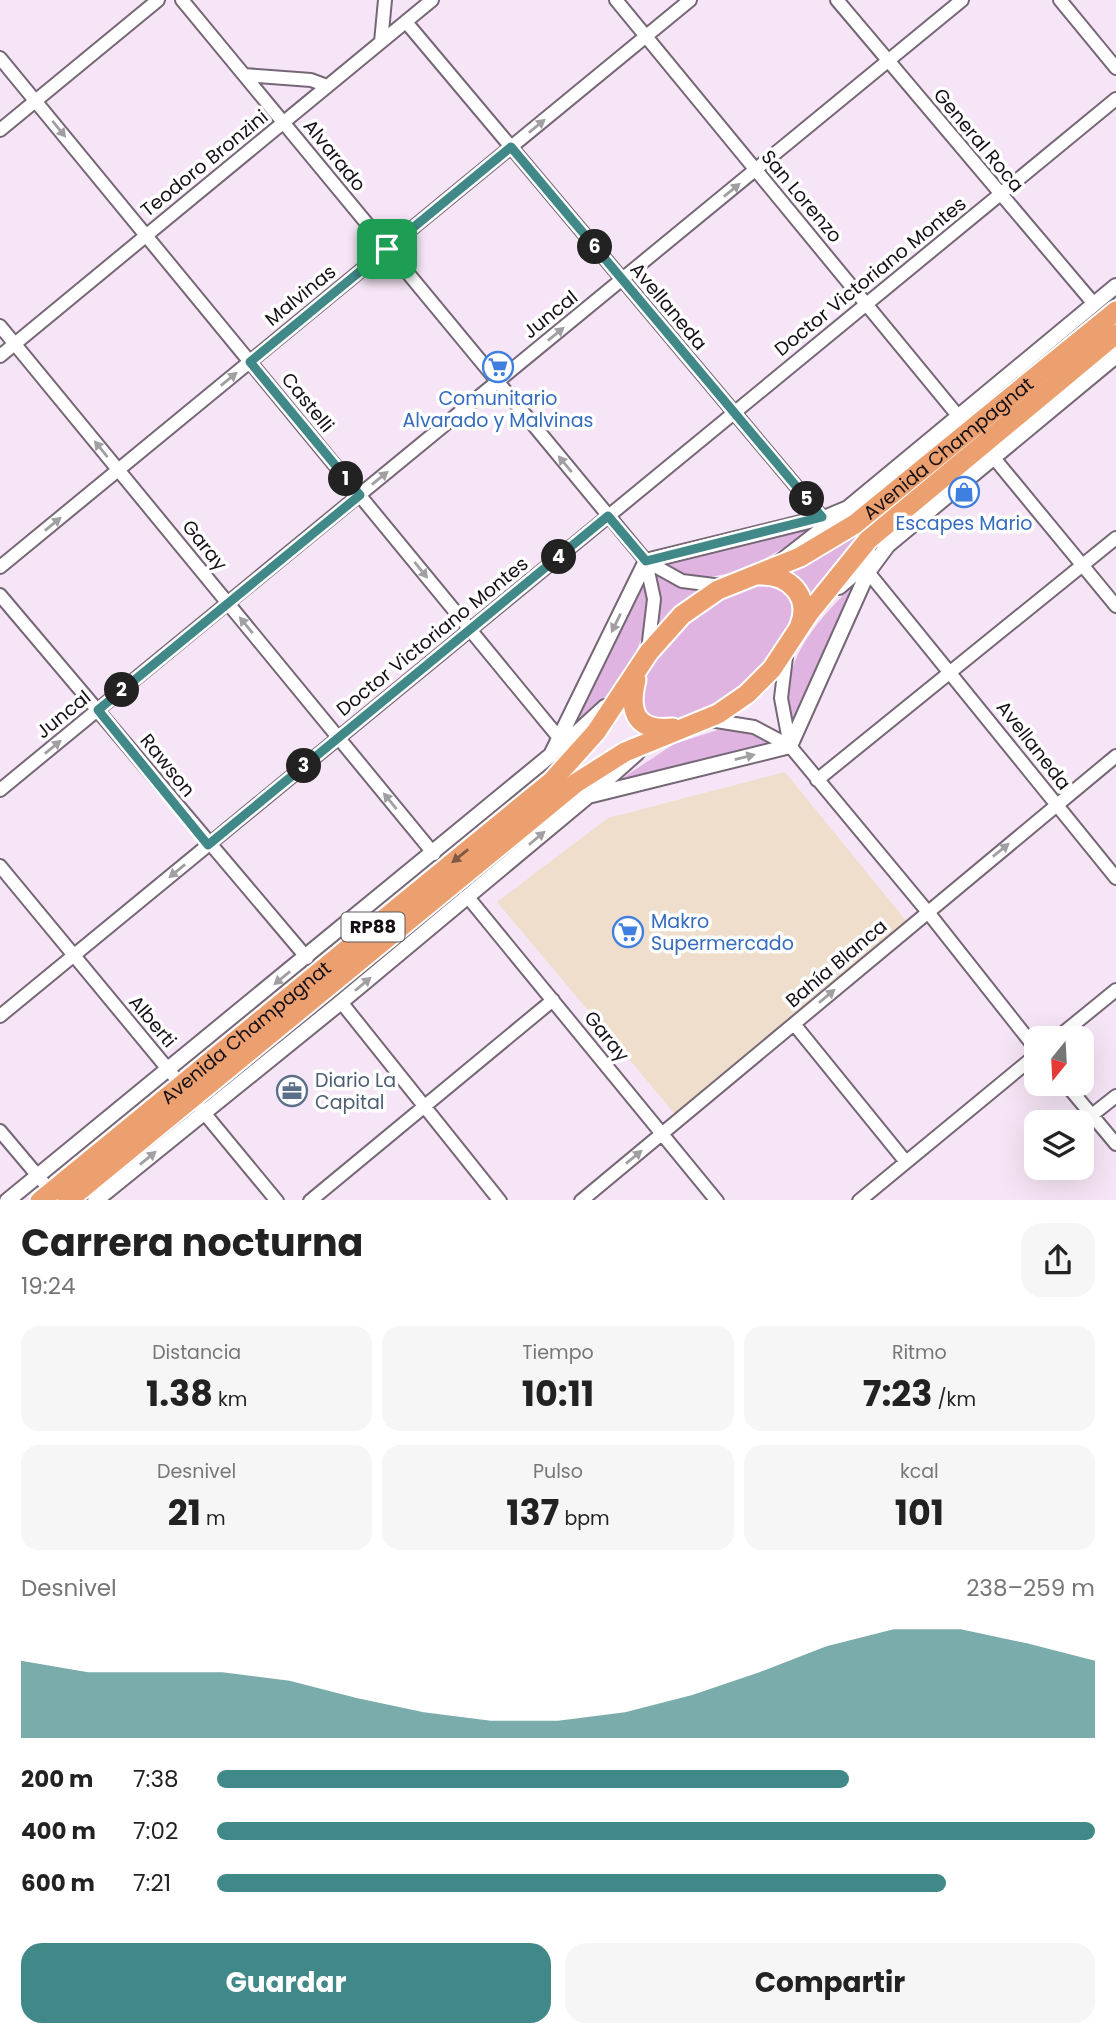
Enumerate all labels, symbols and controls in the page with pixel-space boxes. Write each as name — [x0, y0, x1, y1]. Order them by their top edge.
street label: General Roca — [927, 83, 1030, 198]
street label: Teodoro Bronzini — [135, 104, 274, 223]
street label: Alvarado — [297, 113, 372, 197]
one-way arrow — [528, 119, 545, 134]
one-way arrow — [51, 121, 66, 138]
street label: San Lorenzo — [755, 144, 848, 248]
one-way arrow — [722, 182, 740, 197]
street label: Doctor Victoriano Montes — [769, 190, 972, 362]
pin — [357, 219, 417, 279]
icon: arrive — [368, 230, 406, 268]
pin: 6 — [578, 230, 612, 264]
text: 6 — [588, 233, 601, 260]
street label: Avellaneda — [624, 257, 713, 356]
street label: Malvinas — [259, 258, 342, 332]
street label: Juncal — [517, 284, 583, 345]
one-way arrow — [547, 327, 564, 342]
supermarket icon: Comunitario Alvarado y Malvinas — [481, 350, 515, 384]
street label: Castelli — [275, 367, 340, 438]
street label: Avenida Champagnat — [857, 371, 1039, 526]
one-way arrow — [220, 372, 237, 387]
place label: Comunitario Alvarado y Malvinas — [403, 385, 593, 434]
one-way arrow — [94, 441, 109, 459]
one-way arrow — [558, 455, 573, 472]
pin: 1 — [328, 462, 364, 496]
text: 1 — [342, 465, 349, 492]
one-way arrow — [371, 471, 389, 486]
shop icon: Escapes Mario — [947, 475, 981, 509]
pin: 5 — [790, 482, 824, 516]
text: 5 — [800, 485, 813, 512]
place label: Escapes Mario — [896, 510, 1032, 537]
street label: Garay — [176, 514, 234, 577]
one-way arrow — [43, 516, 61, 531]
pin: 4 — [542, 540, 576, 574]
text: 4 — [552, 543, 565, 570]
street label: Doctor Victoriano Montes — [331, 550, 534, 722]
one-way arrow — [414, 560, 429, 578]
one-way arrow — [611, 613, 622, 633]
one-way arrow — [239, 617, 254, 634]
pin: 2 — [104, 672, 140, 708]
text: 2 — [116, 676, 127, 703]
street label: Juncal — [30, 684, 96, 745]
street label: Avellaneda — [990, 695, 1077, 796]
street label: Rawson — [134, 728, 201, 803]
one-way arrow — [44, 740, 61, 755]
pin: 3 — [286, 748, 322, 784]
one-way arrow — [734, 751, 756, 762]
text: 3 — [298, 752, 309, 779]
one-way arrow — [383, 792, 398, 810]
one-way arrow — [529, 831, 546, 846]
one-way arrow — [993, 843, 1010, 858]
one-way arrow — [452, 848, 469, 863]
one-way arrow — [168, 863, 186, 878]
place label: Makro Supermercado — [651, 908, 794, 957]
road number: RP88 — [342, 912, 404, 942]
street label: Bahía Blanca — [780, 913, 893, 1014]
supermarket icon: Makro Supermercado — [611, 915, 645, 949]
street label: Avenida Champagnat — [155, 955, 337, 1111]
one-way arrow — [273, 970, 291, 985]
one-way arrow — [354, 977, 371, 992]
one-way arrow — [818, 988, 836, 1004]
street label: Alberti — [123, 989, 182, 1053]
street label: Garay — [578, 1005, 636, 1068]
north arrow — [1024, 1026, 1094, 1096]
map controls — [1024, 1026, 1094, 1180]
place label: Diario La Capital — [315, 1067, 396, 1116]
office icon: Diario La Capital — [275, 1074, 309, 1108]
button: layers — [1024, 1110, 1094, 1180]
one-way arrow — [138, 1150, 156, 1165]
one-way arrow — [624, 1150, 642, 1165]
text: Carrera nocturna — [21, 1216, 363, 1269]
button: share — [1021, 1223, 1095, 1297]
text: 19:24 — [21, 1270, 75, 1302]
text: Distancia — [152, 1339, 241, 1366]
text: Tiempo — [522, 1339, 594, 1366]
text: Ritmo — [892, 1339, 947, 1366]
text: 1.38 — [146, 1369, 213, 1418]
text: 10:11 — [522, 1369, 594, 1418]
text: 7:23 — [863, 1369, 933, 1418]
text: km — [213, 1386, 247, 1413]
text: /km — [933, 1386, 976, 1413]
text: Desnivel — [157, 1458, 236, 1485]
text: Pulso — [533, 1458, 583, 1485]
text: kcal — [900, 1458, 939, 1485]
text: 21 — [168, 1488, 201, 1537]
text: 137 — [506, 1488, 559, 1537]
text: 101 — [895, 1488, 944, 1537]
text: m — [201, 1505, 226, 1532]
text: bpm — [559, 1505, 610, 1532]
text: Desnivel — [21, 1572, 117, 1604]
text: 238–259 m — [966, 1572, 1095, 1604]
text: 200 m — [21, 1763, 93, 1795]
text: 7:38 — [133, 1763, 179, 1795]
text: 400 m — [21, 1815, 96, 1847]
text: 7:02 — [133, 1815, 178, 1847]
text: 600 m — [21, 1867, 95, 1899]
text: 7:21 — [133, 1867, 171, 1899]
button: Guardar — [21, 1943, 551, 2023]
button: Compartir — [565, 1943, 1095, 2023]

